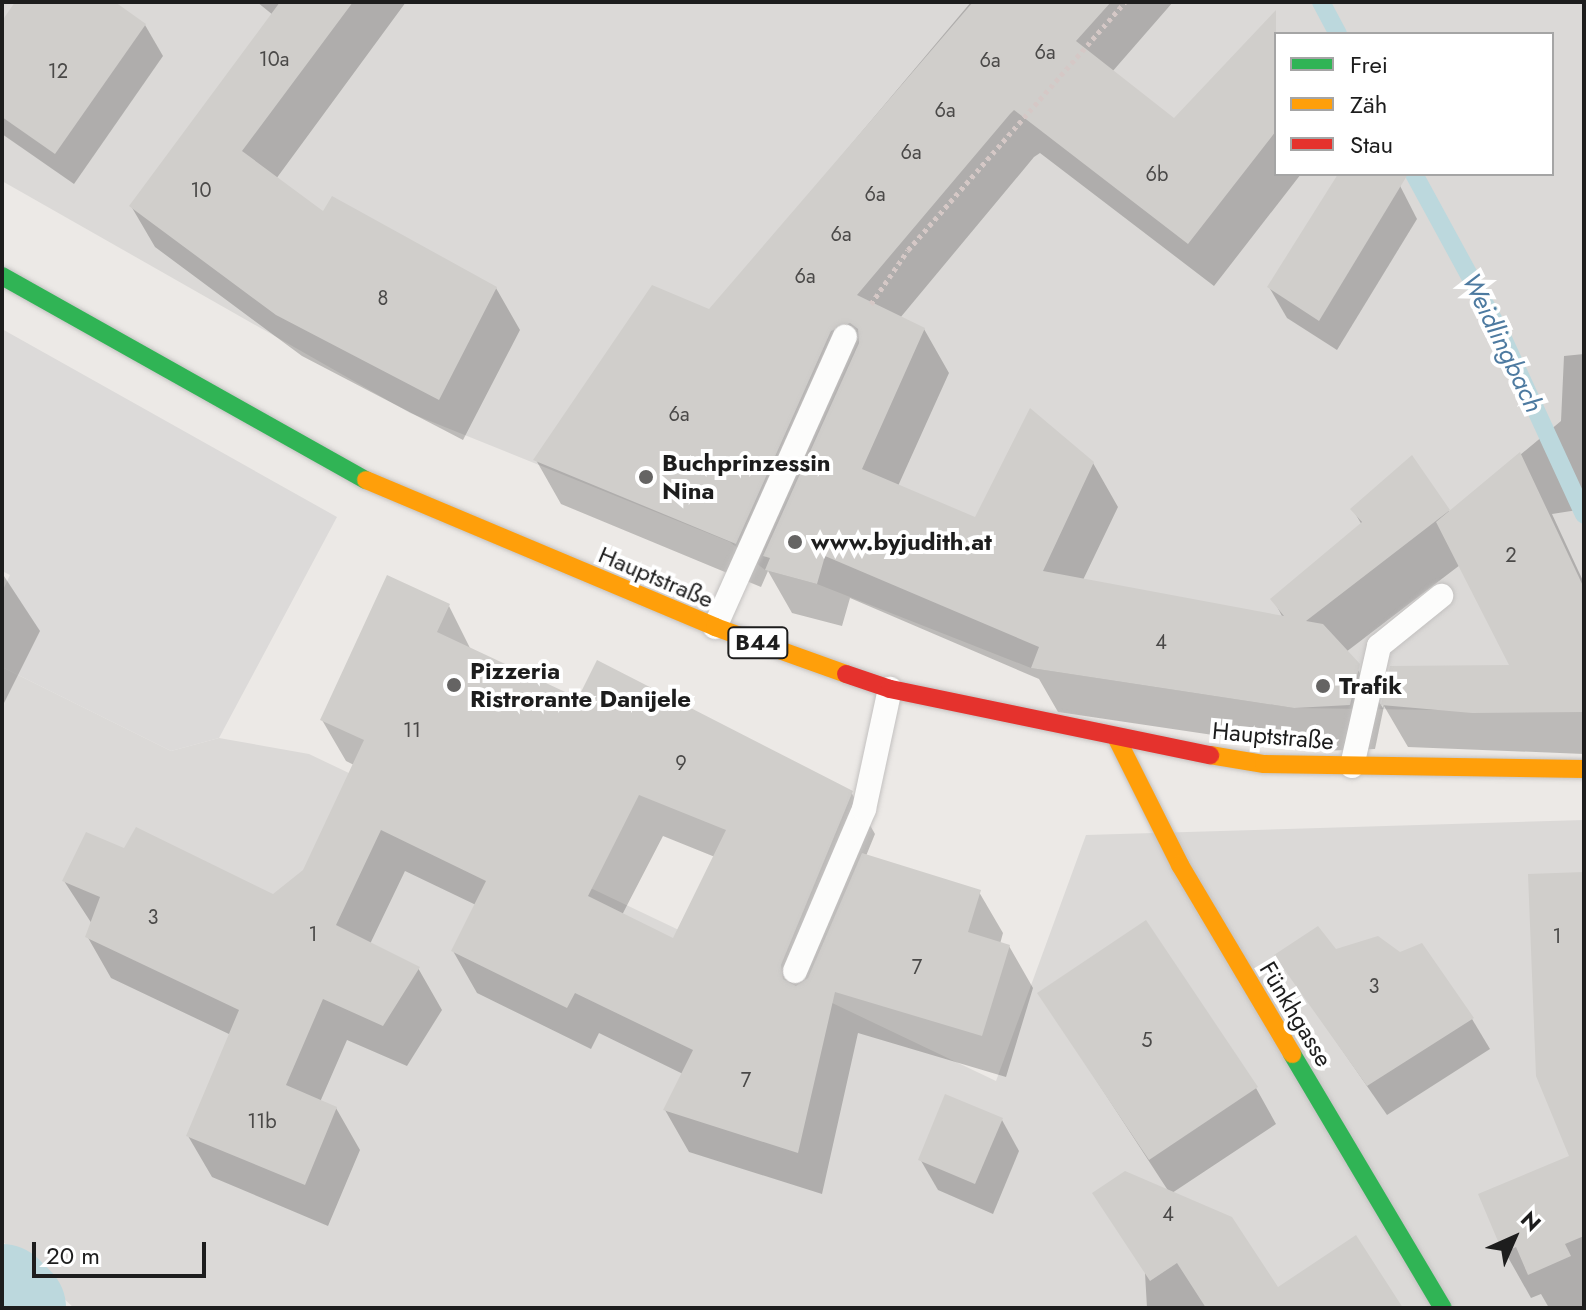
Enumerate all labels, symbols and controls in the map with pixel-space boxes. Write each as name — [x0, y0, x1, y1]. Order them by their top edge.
legend — [1274, 32, 1554, 176]
house number: 6a — [1034, 40, 1056, 64]
house number: 10a — [259, 47, 289, 71]
text: Frei — [1350, 47, 1388, 82]
house number: 6a — [979, 48, 1001, 72]
house number: 12 — [48, 59, 68, 83]
text: Zäh — [1350, 87, 1387, 122]
house number: 6a — [934, 98, 956, 122]
text: Stau — [1350, 127, 1393, 162]
house number: 6a — [900, 140, 922, 164]
house number: 6b — [1146, 162, 1168, 186]
house number: 10 — [191, 178, 211, 202]
house number: 6a — [864, 182, 886, 206]
house number: 6a — [830, 222, 852, 246]
house number: 6a — [794, 264, 816, 288]
water label: Weidlingbach — [1455, 268, 1549, 418]
house number: 8 — [378, 286, 388, 310]
house number: 6a — [668, 402, 690, 426]
place label: Buchprinzessin Nina — [662, 449, 831, 505]
marker: Buchprinzessin Nina — [637, 468, 655, 486]
place label: www.byjudith.at — [811, 528, 992, 556]
marker: www.byjudith.at — [786, 533, 804, 551]
street label: Hauptstraße — [594, 540, 718, 614]
house number: 2 — [1505, 543, 1517, 567]
road number: B44 — [726, 625, 790, 661]
house number: 4 — [1155, 630, 1167, 654]
place label: Pizzeria Ristrorante Danijele — [470, 657, 691, 713]
place label: Trafik — [1339, 672, 1402, 700]
marker: Pizzeria Ristrorante Danijele — [445, 676, 463, 694]
marker: Trafik — [1314, 677, 1332, 695]
street label: Hauptstraße — [1211, 716, 1335, 756]
house number: 11 — [403, 718, 421, 742]
house number: 9 — [675, 751, 687, 775]
house number: 3 — [148, 905, 158, 929]
house number: 1 — [309, 922, 317, 946]
house number: 1 — [1553, 924, 1561, 948]
house number: 7 — [912, 955, 922, 979]
street label: Fünkhgasse — [1253, 956, 1339, 1072]
house number: 3 — [1369, 974, 1379, 998]
house number: 5 — [1141, 1028, 1153, 1052]
house number: 7 — [741, 1068, 751, 1092]
house number: 11b — [247, 1109, 277, 1133]
north arrow — [1474, 1198, 1554, 1278]
house number: 4 — [1162, 1202, 1174, 1226]
text: N — [1513, 1204, 1548, 1239]
scale bar — [36, 1226, 210, 1276]
text: 20 m — [46, 1238, 100, 1273]

